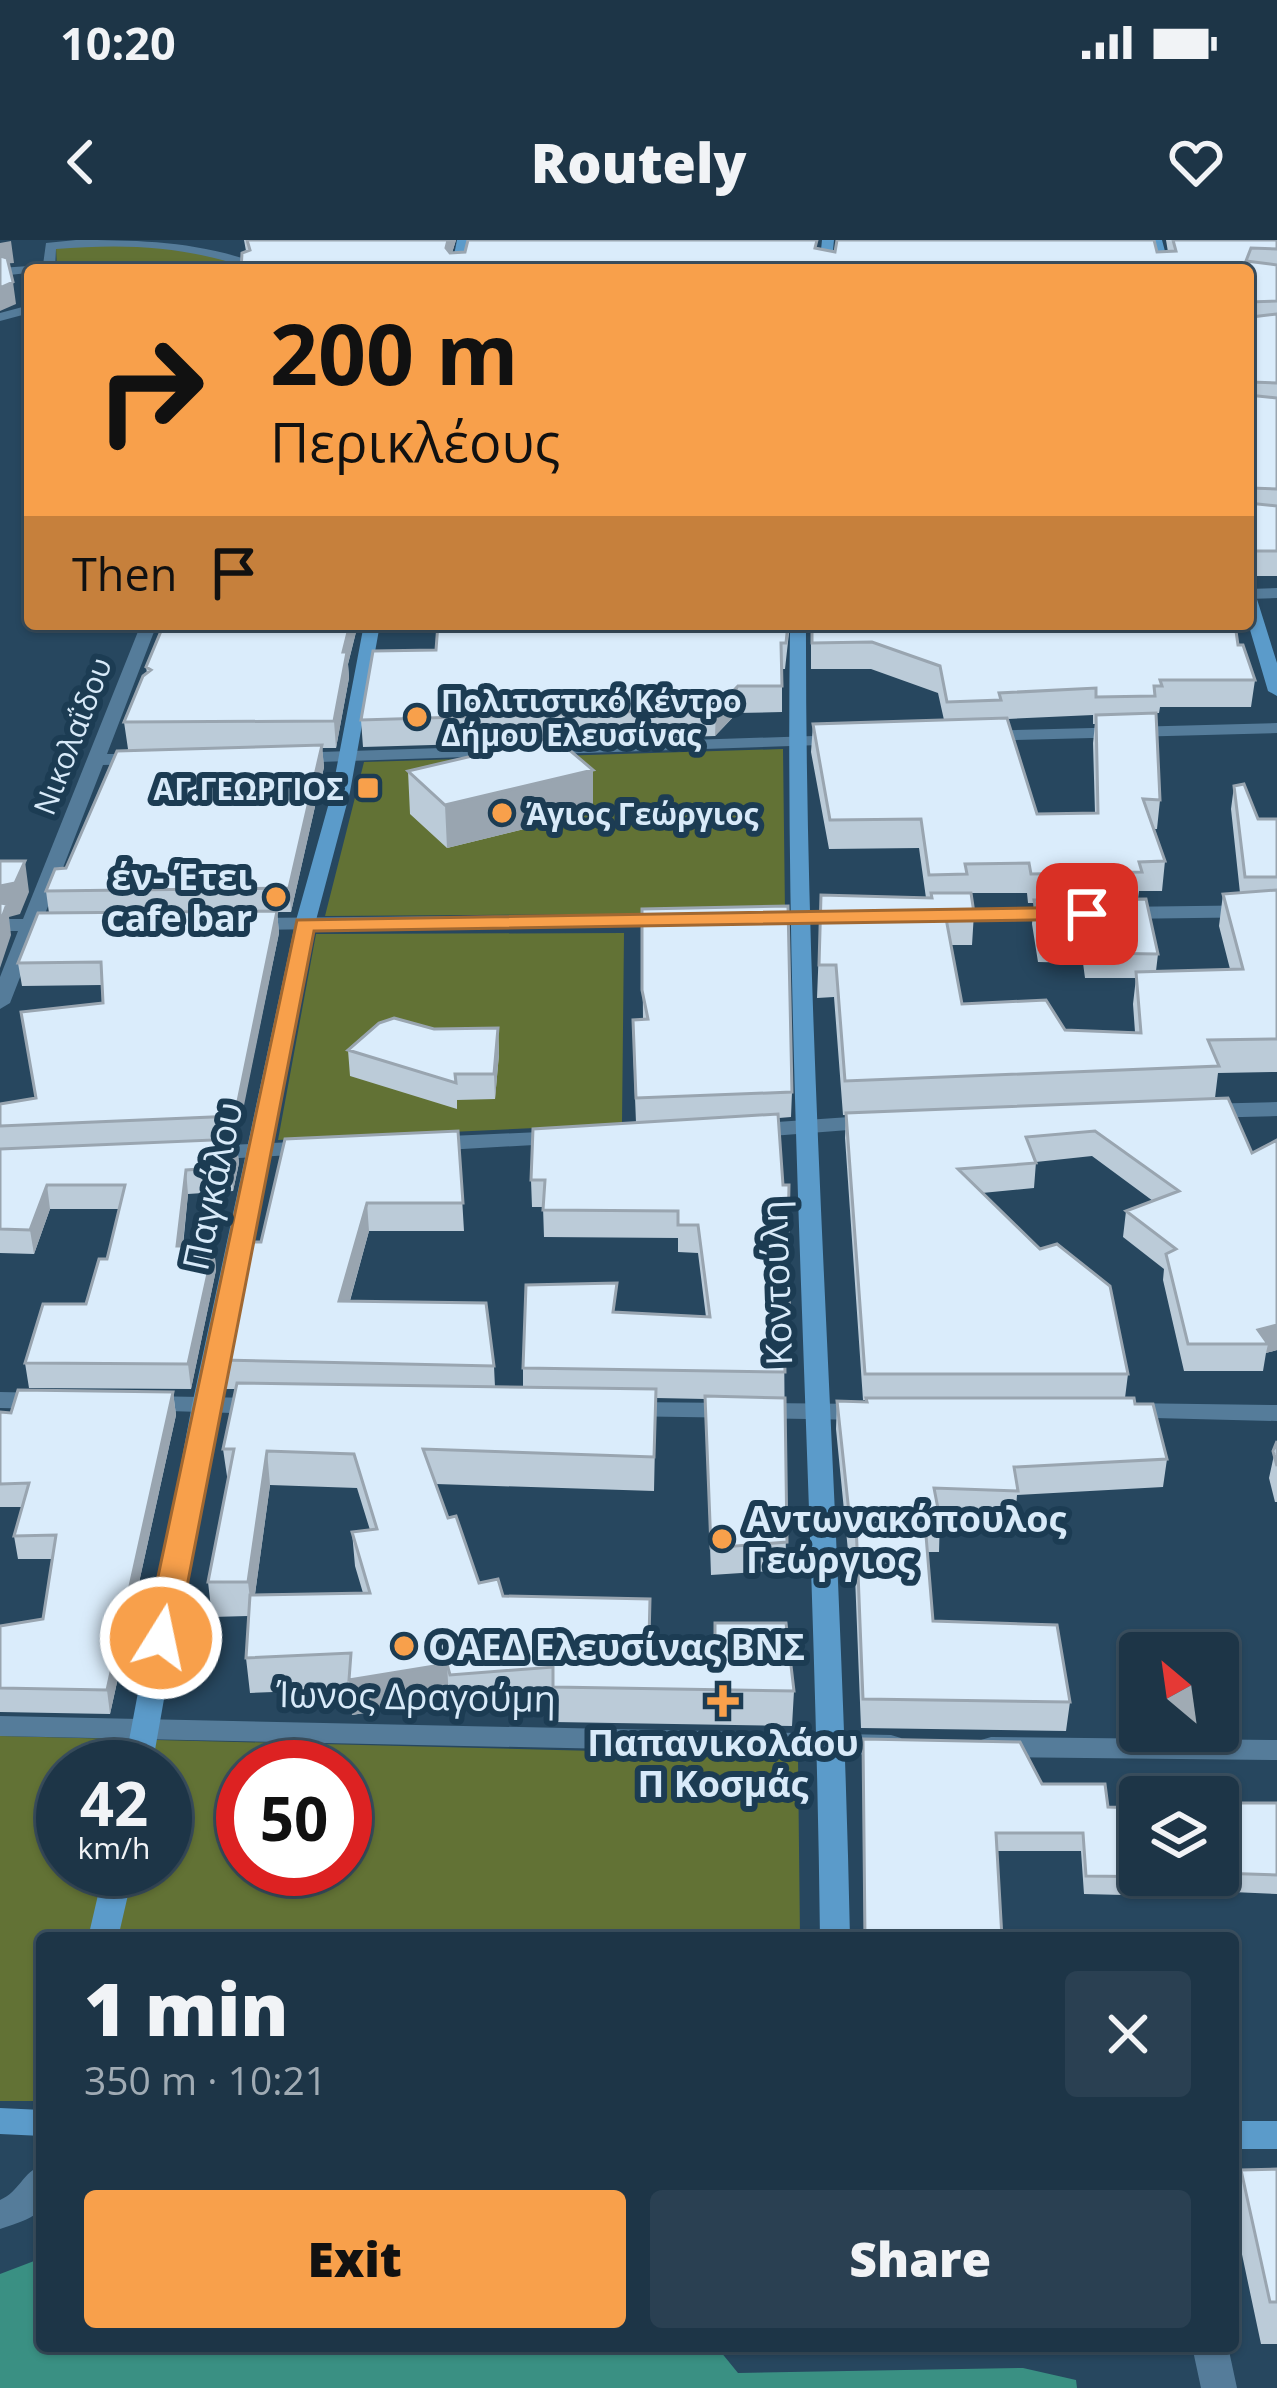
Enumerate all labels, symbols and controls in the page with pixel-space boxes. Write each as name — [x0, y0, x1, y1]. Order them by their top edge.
text: 10:20 — [60, 12, 176, 73]
text: Routely — [531, 125, 746, 199]
icon: back — [48, 129, 114, 195]
icon: heart — [1163, 129, 1229, 195]
text: 200 m — [270, 295, 518, 410]
icon: right — [72, 312, 228, 468]
text: Περικλέους — [270, 404, 560, 478]
icon: arrive — [201, 540, 267, 606]
text: Then — [72, 543, 177, 604]
street label: Νικολαΐδου — [23, 651, 121, 821]
place label: Πολιτιστικό Κέντρο Δήμου Ελευσίνας — [441, 680, 742, 755]
marker: Πολιτιστικό Κέντρο Δήμου Ελευσίνας — [404, 704, 430, 730]
place label: ΑΓ.ΓΕΩΡΓΙΟΣ — [153, 768, 344, 809]
marker: ΑΓ.ΓΕΩΡΓΙΟΣ — [355, 775, 381, 801]
place label: Άγιος Γεώργιος — [526, 793, 759, 834]
marker: Άγιος Γεώργιος — [489, 800, 515, 826]
place label: έν- Έτει cafe bar — [106, 852, 252, 942]
pin — [1036, 863, 1138, 965]
icon: arrive — [1054, 881, 1120, 947]
marker: έν- Έτει cafe bar — [263, 884, 289, 910]
street label: Παγκάλου — [170, 1098, 254, 1274]
street label: Κοντούλη — [749, 1200, 803, 1366]
place label: Αντωνακόπουλος Γεώργιος — [746, 1494, 1067, 1584]
marker: Αντωνακόπουλος Γεώργιος — [709, 1526, 735, 1552]
position arrow — [98, 1575, 224, 1701]
place label: ΟΑΕΔ Ελευσίνας ΒΝΣ — [428, 1622, 805, 1671]
north arrow — [1119, 1632, 1239, 1752]
map controls — [1119, 1632, 1239, 1896]
marker: ΟΑΕΔ Ελευσίνας ΒΝΣ — [391, 1633, 417, 1659]
street label: Ίωνος Δραγούμη — [275, 1669, 556, 1723]
marker: Παπανικολάου Π Κοσμάς — [710, 1688, 736, 1714]
place label: Παπανικολάου Π Κοσμάς — [587, 1718, 859, 1808]
speed limit sign: 50 — [216, 1740, 372, 1896]
text: 42 — [80, 1762, 148, 1844]
button: layers — [1119, 1776, 1239, 1896]
text: km/h — [78, 1827, 150, 1868]
text: 1 min — [84, 1959, 289, 2057]
button: close — [1065, 1971, 1191, 2097]
text: 350 m · 10:21 — [84, 2053, 327, 2106]
button: Exit — [84, 2190, 626, 2328]
button: Share — [650, 2190, 1191, 2328]

